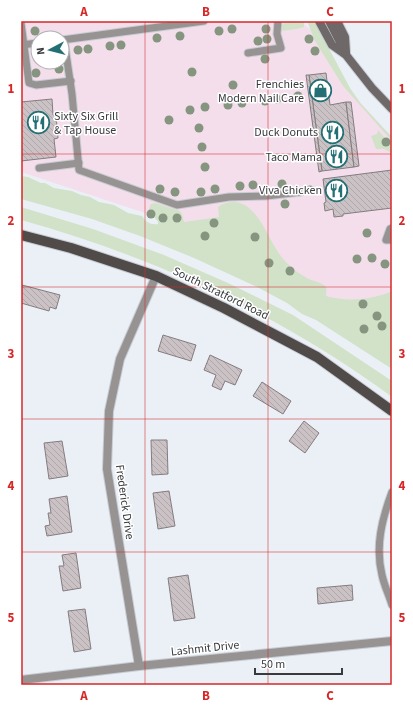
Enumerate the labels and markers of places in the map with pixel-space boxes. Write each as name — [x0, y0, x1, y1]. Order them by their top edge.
place label: Frenchies Modern Nail Care — [218, 76, 304, 107]
shop icon: Frenchies Modern Nail Care — [307, 78, 333, 104]
place label: Sixty Six Grill & Tap House — [54, 108, 118, 139]
restaurant icon: Sixty Six Grill & Tap House — [26, 110, 52, 136]
restaurant icon: Duck Donuts — [320, 119, 346, 145]
place label: Duck Donuts — [254, 124, 318, 141]
restaurant icon: Taco Mama — [324, 144, 350, 170]
place label: Taco Mama — [266, 149, 322, 166]
restaurant icon: Viva Chicken — [324, 177, 350, 203]
place label: Viva Chicken — [259, 182, 322, 199]

